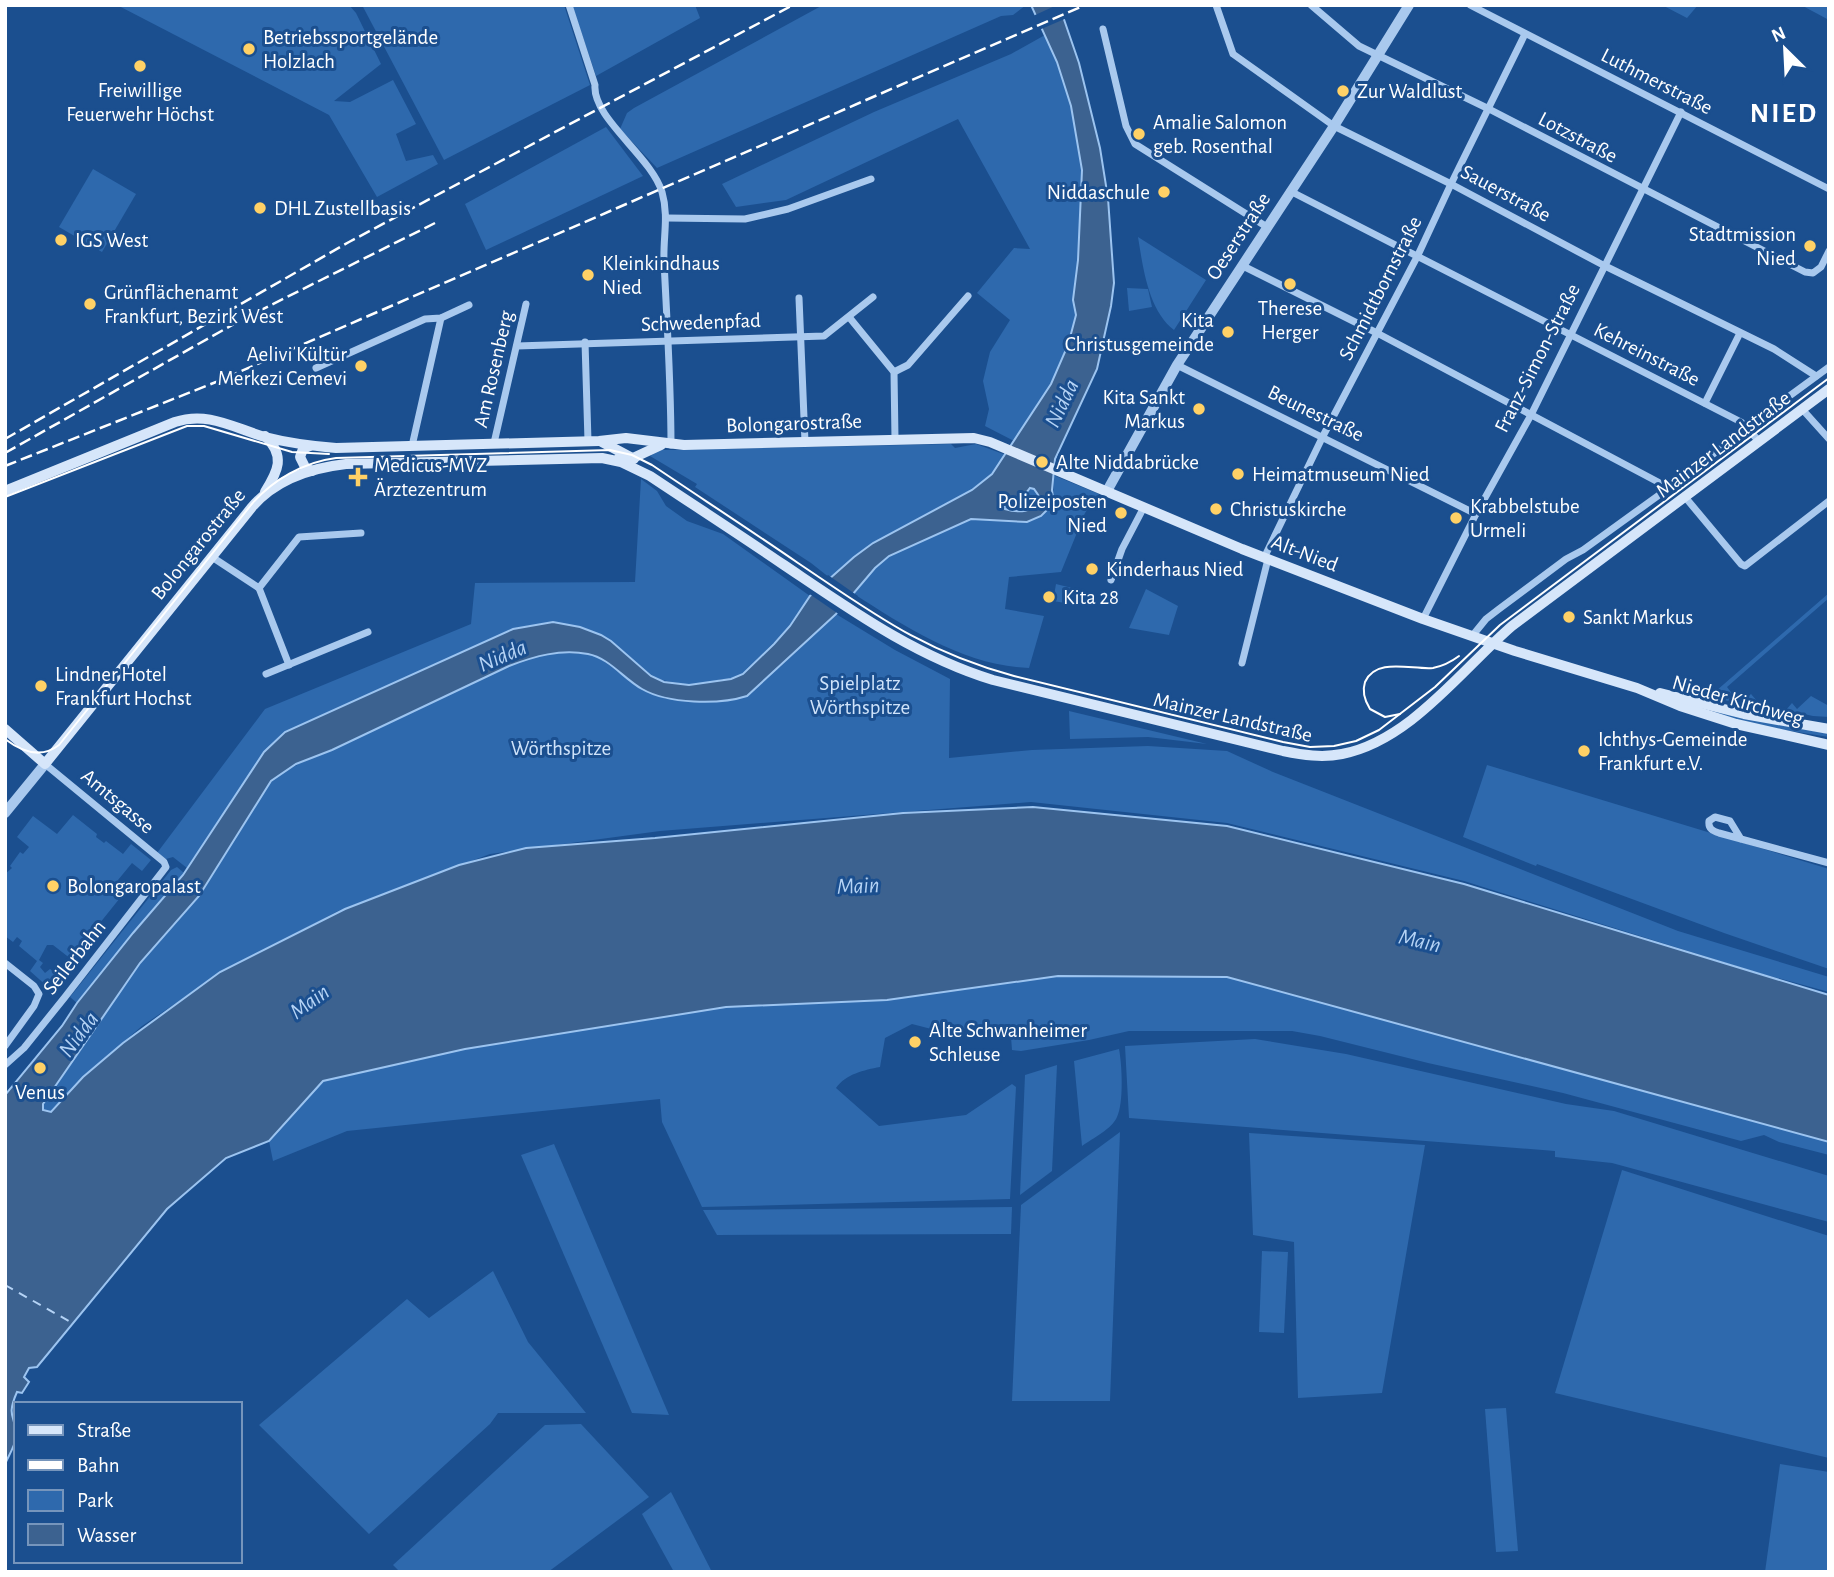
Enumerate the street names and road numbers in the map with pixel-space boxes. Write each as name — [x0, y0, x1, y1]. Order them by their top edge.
street label: Luthmerstraße — [1598, 44, 1716, 119]
street label: Lotzstraße — [1535, 108, 1621, 167]
street label: Sauerstraße — [1457, 161, 1554, 226]
street label: Oeserstraße — [1203, 189, 1274, 284]
street label: Schmidtbornstraße — [1335, 213, 1426, 364]
street label: Franz-Simon-Straße — [1491, 281, 1584, 436]
street label: Am Rosenberg — [470, 308, 517, 430]
street label: Schwedenpfad — [641, 310, 761, 335]
street label: Kehreinstraße — [1590, 319, 1703, 390]
street label: Beunestraße — [1265, 381, 1367, 446]
street label: Mainzer Landstraße — [1652, 387, 1794, 502]
street label: Bolongarostraße — [726, 411, 862, 436]
street label: Bolongarostraße — [147, 485, 249, 604]
street label: Alt-Nied — [1269, 531, 1341, 576]
street label: Nieder Kirchweg — [1670, 672, 1807, 729]
street label: Mainzer Landstraße — [1151, 689, 1314, 746]
street label: Amtsgasse — [77, 765, 158, 838]
street label: Seilerbahn — [39, 916, 110, 998]

